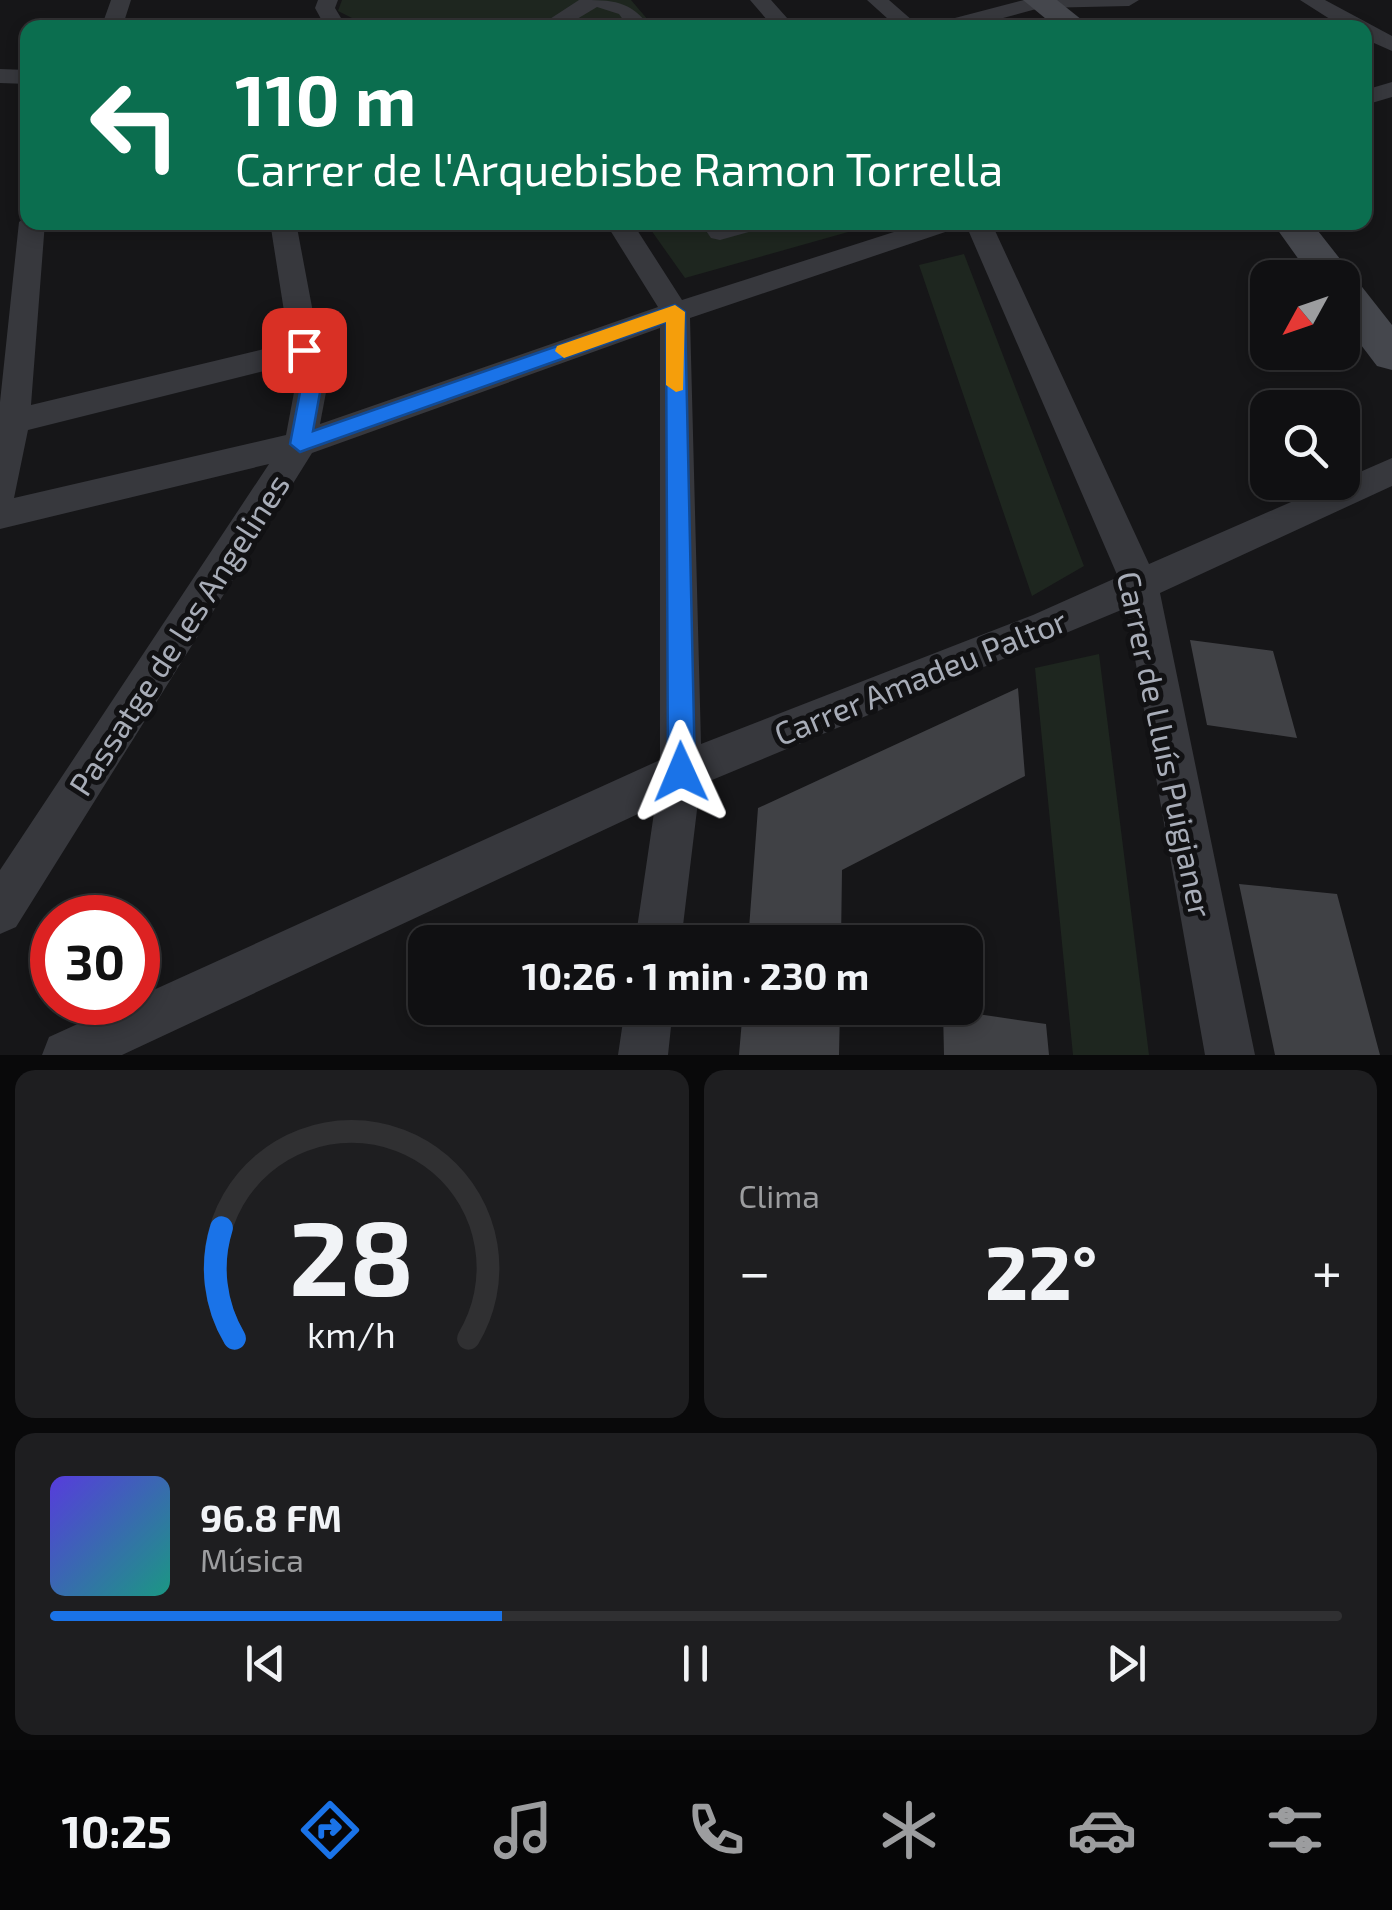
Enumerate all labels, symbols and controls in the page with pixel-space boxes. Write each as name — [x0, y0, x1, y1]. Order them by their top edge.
text: 110 m — [235, 56, 416, 140]
icon: left — [70, 60, 200, 190]
text: Carrer de l'Arquebisbe Ramon Torrella — [235, 141, 1003, 195]
north arrow — [1250, 260, 1360, 370]
map controls — [1250, 260, 1360, 500]
pin — [262, 308, 347, 393]
icon: arrive — [277, 323, 332, 378]
button: search — [1250, 390, 1360, 500]
street label: Passatge de les Angelines — [60, 466, 296, 802]
street label: Carrer de Lluís Puigjaner — [1110, 567, 1221, 921]
street label: Carrer Amadeu Paltor — [768, 600, 1072, 752]
position arrow — [629, 720, 733, 824]
speed limit sign: 30 — [30, 895, 160, 1025]
text: 10:26 · 1 min · 230 m — [522, 952, 869, 998]
text: Clima — [739, 1176, 820, 1214]
text: 28 — [289, 1192, 414, 1317]
text: 22° — [985, 1225, 1098, 1315]
text: − — [739, 1237, 771, 1303]
text: + — [1312, 1237, 1342, 1303]
text: km/h — [307, 1312, 396, 1355]
text: 96.8 FM — [200, 1494, 342, 1540]
text: Música — [200, 1540, 304, 1578]
icon: previous — [238, 1636, 293, 1691]
icon: pause — [668, 1636, 723, 1691]
icon: next — [1099, 1636, 1154, 1691]
icon: directions — [295, 1795, 365, 1865]
icon: music — [488, 1795, 558, 1865]
icon: phone — [681, 1795, 751, 1865]
icon: climate — [874, 1795, 944, 1865]
icon: car — [1067, 1795, 1137, 1865]
icon: filters — [1260, 1795, 1330, 1865]
text: 10:25 — [62, 1803, 172, 1857]

